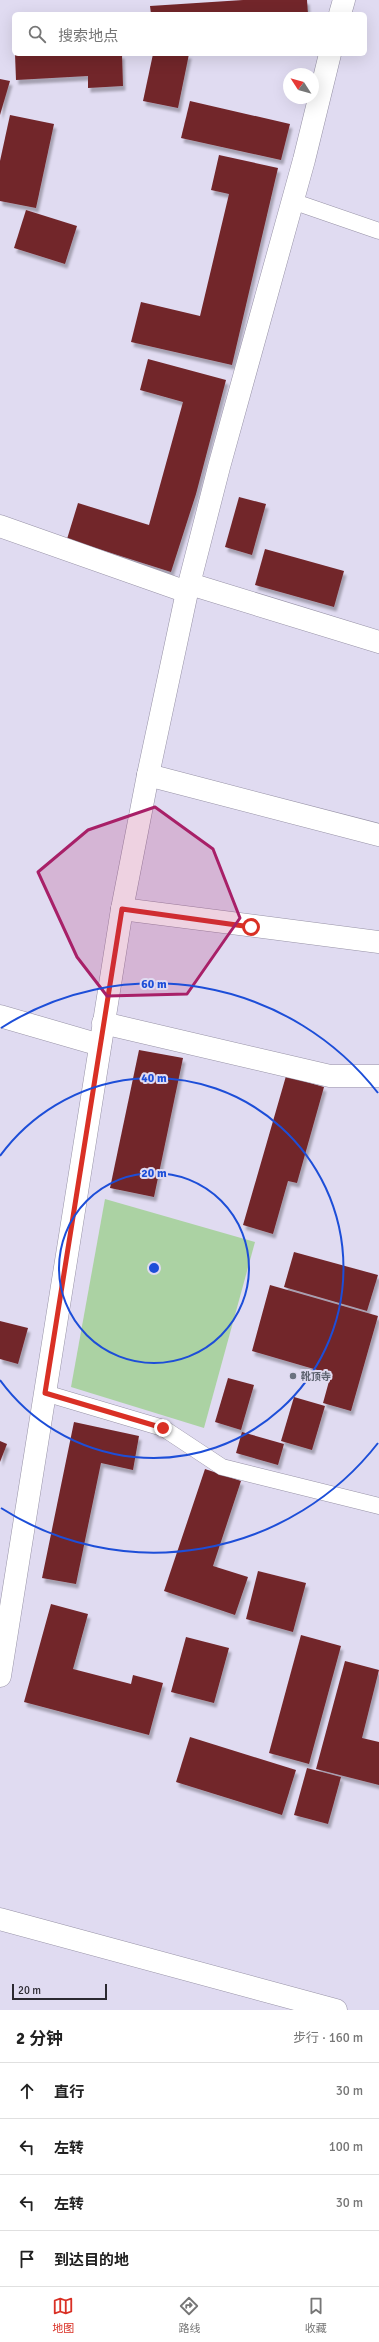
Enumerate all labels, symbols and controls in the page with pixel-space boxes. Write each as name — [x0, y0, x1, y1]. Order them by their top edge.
search box — [12, 12, 367, 56]
icon: search — [26, 23, 48, 45]
text: 搜索地点 — [58, 27, 118, 45]
north arrow — [283, 68, 319, 104]
route start — [242, 918, 260, 936]
text: 60 m — [141, 977, 167, 992]
text: 40 m — [141, 1071, 167, 1086]
text: 20 m — [141, 1166, 167, 1181]
centre of rings — [147, 1261, 161, 1275]
place label: 靴顶寺 — [301, 1370, 331, 1383]
marker: 靴顶寺 — [288, 1371, 298, 1381]
route end — [154, 1419, 172, 1437]
scale bar — [12, 1982, 107, 2001]
text: 20 m — [18, 1984, 41, 1997]
text: 2 分钟 — [16, 2028, 63, 2049]
text: 步行 · 160 m — [293, 2030, 363, 2046]
icon: ahead — [16, 2080, 38, 2102]
text: 直行 — [54, 2083, 84, 2101]
text: 30 m — [336, 2083, 363, 2099]
icon: left — [16, 2136, 38, 2158]
text: 左转 — [54, 2139, 84, 2157]
text: 100 m — [329, 2139, 363, 2155]
icon: left — [16, 2192, 38, 2214]
text: 左转 — [54, 2195, 84, 2213]
text: 30 m — [336, 2195, 363, 2211]
icon: arrive — [16, 2248, 38, 2270]
text: 到达目的地 — [54, 2251, 129, 2269]
tab: 地图 — [52, 2295, 74, 2335]
tab: 路线 — [178, 2295, 200, 2335]
tab: 收藏 — [305, 2295, 327, 2335]

